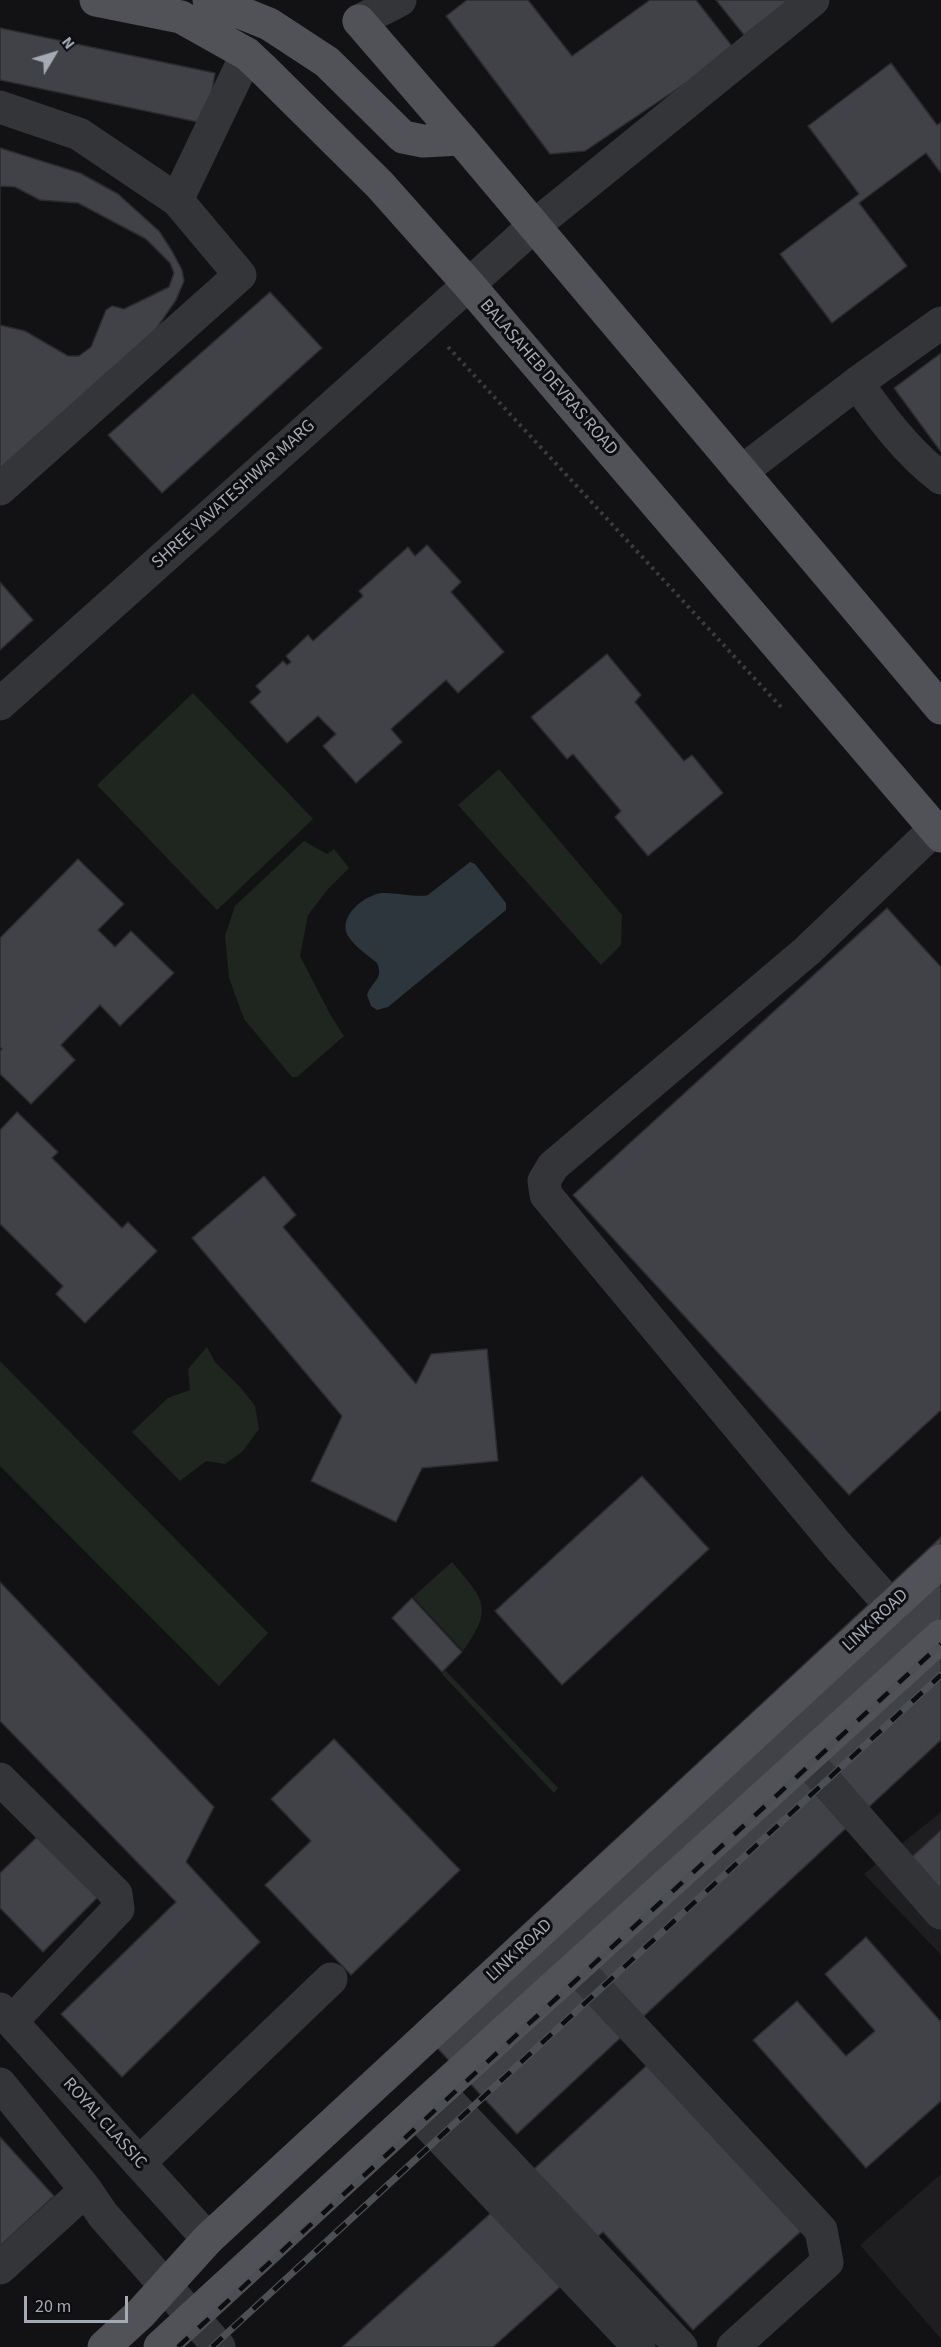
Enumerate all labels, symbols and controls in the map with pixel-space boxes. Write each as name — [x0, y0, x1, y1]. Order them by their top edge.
north arrow — [24, 24, 84, 84]
text: N — [56, 32, 80, 54]
street label: BALASAHEB DEVRAS ROAD — [474, 296, 622, 460]
street label: SHREE YAVATESHWAR MARG — [148, 416, 320, 574]
street label: LINK ROAD — [839, 1585, 913, 1657]
street label: LINK ROAD — [483, 1915, 557, 1987]
street label: ROYAL CLASSIC — [57, 2074, 151, 2174]
scale bar — [27, 2284, 130, 2322]
text: 20 m — [35, 2294, 71, 2319]

